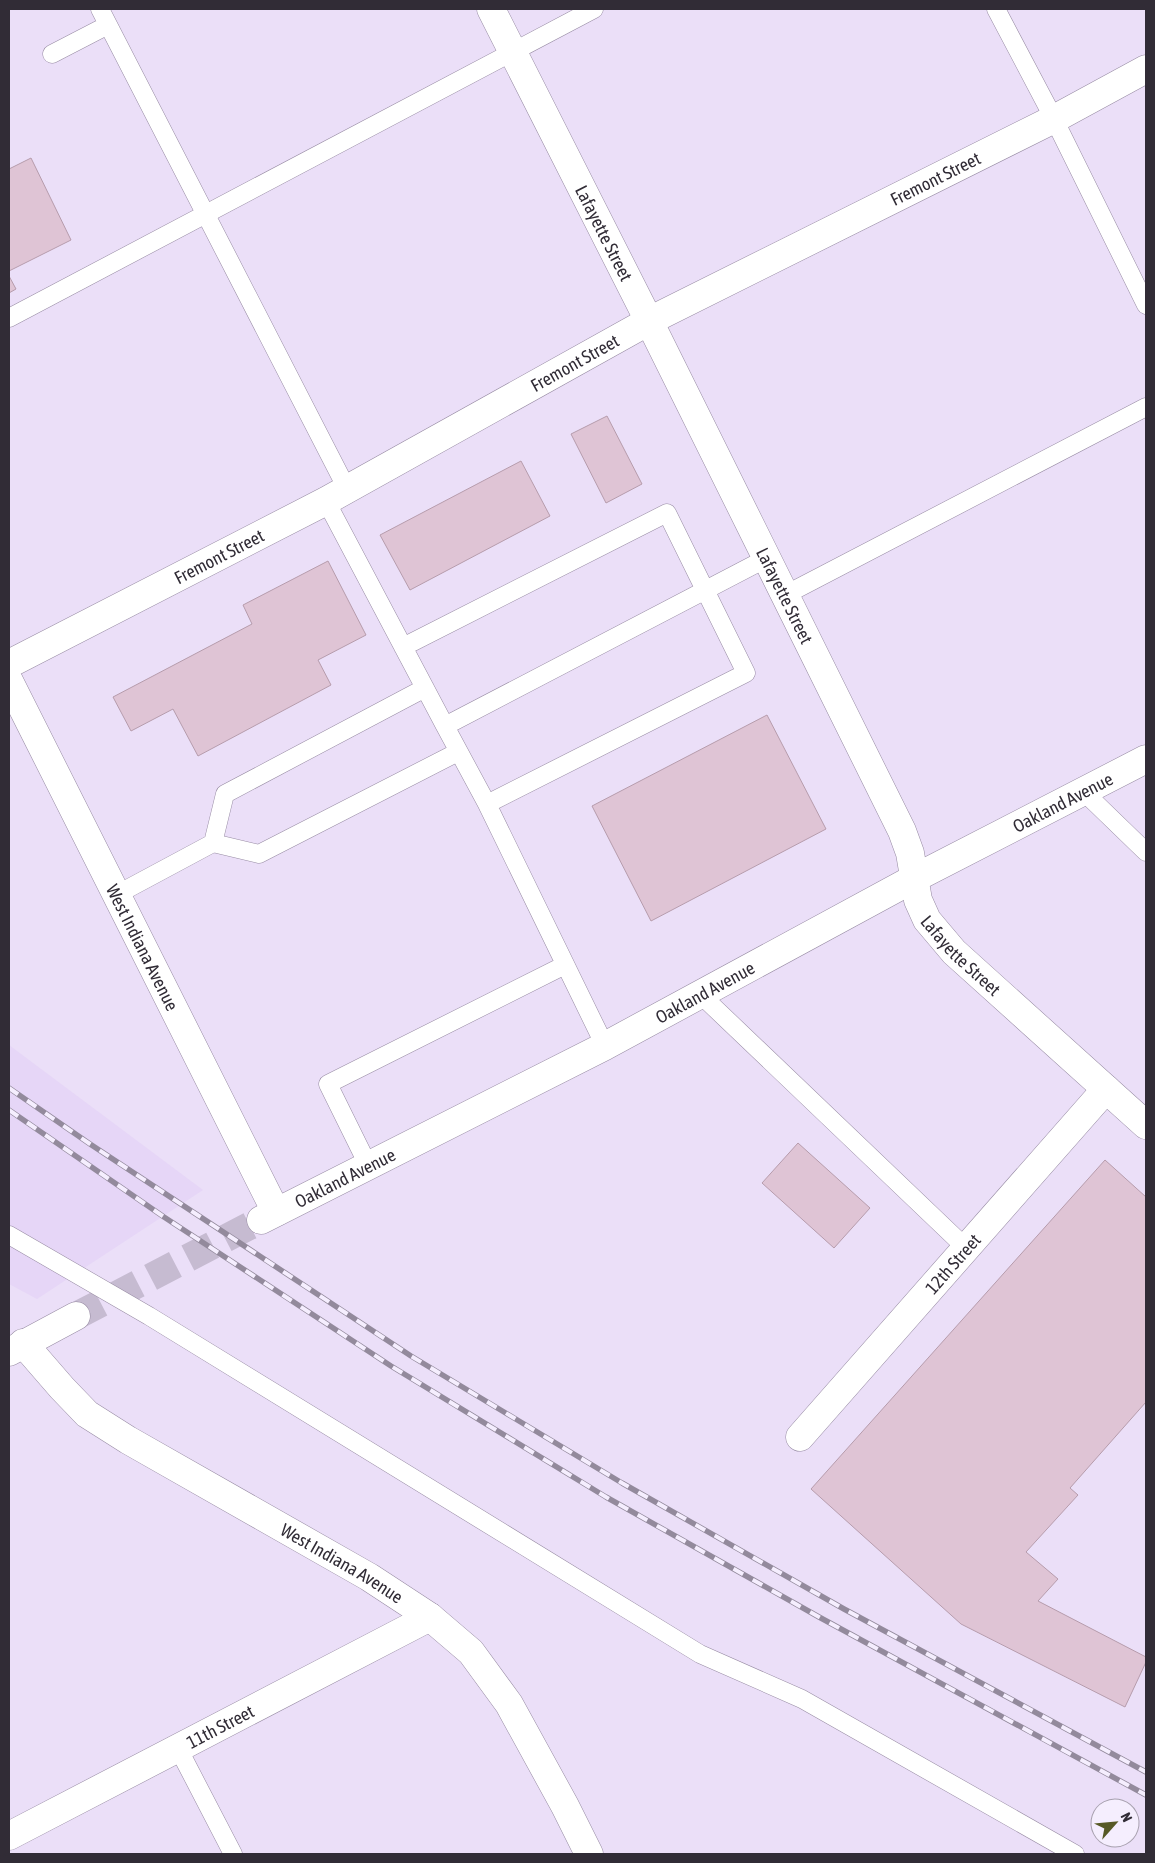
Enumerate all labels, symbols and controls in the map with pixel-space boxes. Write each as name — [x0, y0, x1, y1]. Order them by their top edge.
street label: Fremont Street — [887, 147, 984, 209]
street label: Lafayette Street — [571, 182, 637, 284]
street label: Fremont Street — [527, 330, 622, 395]
street label: Fremont Street — [171, 524, 267, 588]
street label: Lafayette Street — [752, 544, 818, 647]
street label: Oakland Avenue — [1009, 768, 1116, 836]
street label: West Indiana Avenue — [102, 881, 183, 1014]
street label: Lafayette Street — [917, 911, 1005, 1000]
street label: Oakland Avenue — [652, 957, 758, 1027]
street label: Oakland Avenue — [291, 1143, 399, 1212]
street label: 12th Street — [921, 1229, 984, 1298]
street label: West Indiana Avenue — [277, 1519, 407, 1607]
street label: 11th Street — [183, 1700, 257, 1752]
north arrow — [1090, 1798, 1140, 1848]
text: N — [1118, 1810, 1136, 1824]

